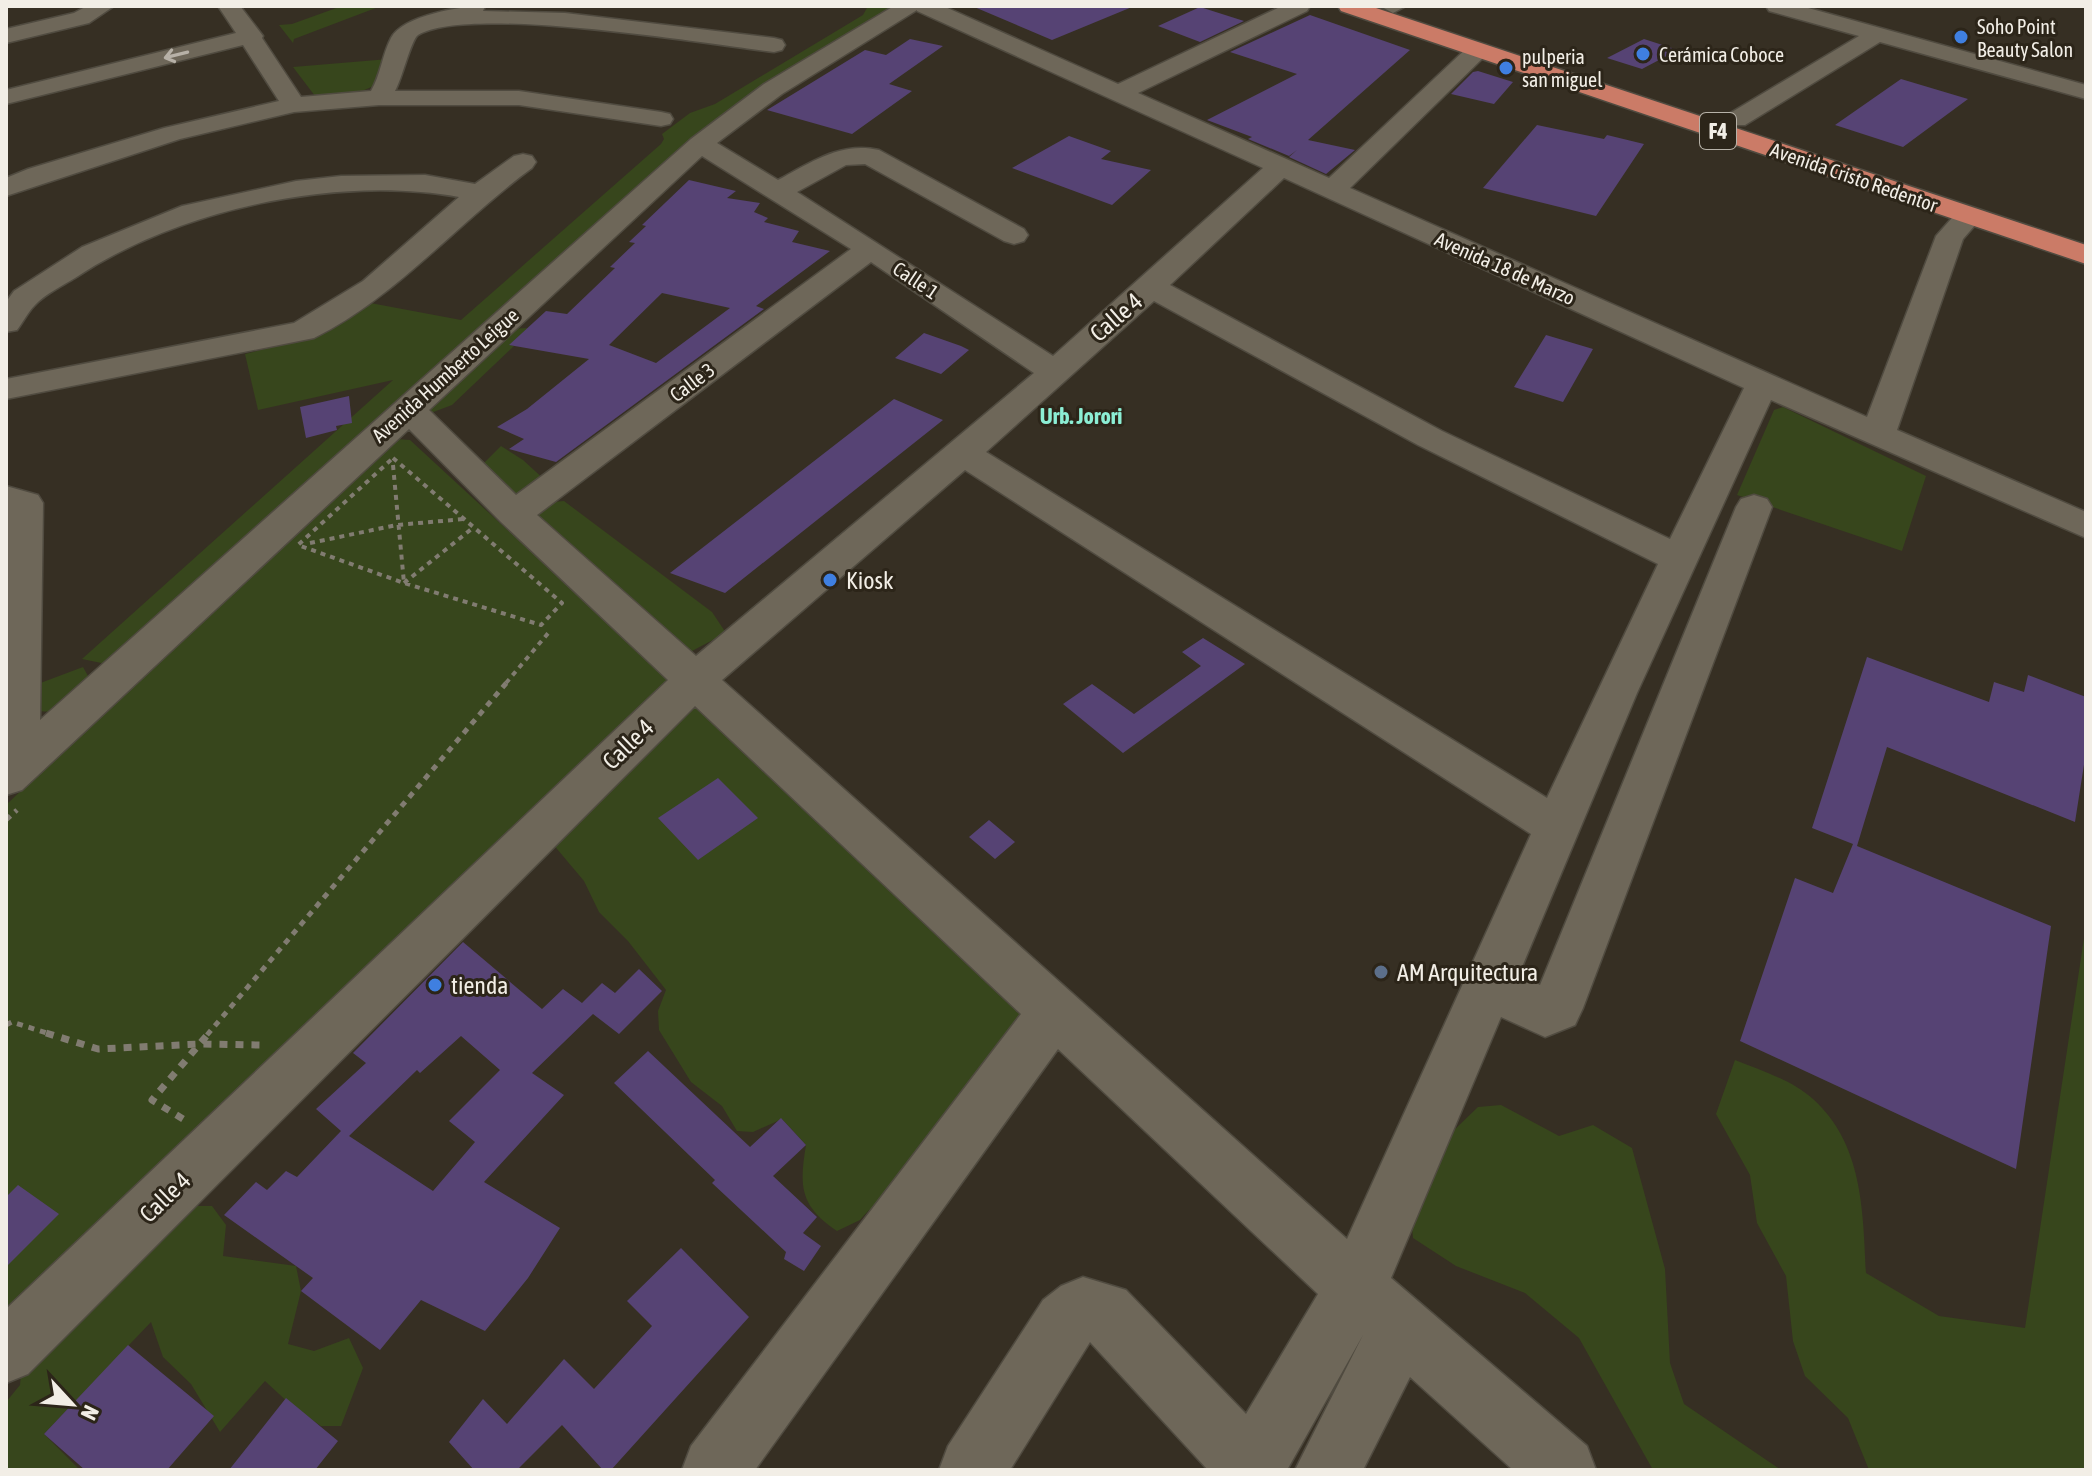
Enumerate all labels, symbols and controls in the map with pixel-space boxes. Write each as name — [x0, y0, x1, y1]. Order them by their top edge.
place label: Soho Point Beauty Salon — [1977, 15, 2073, 61]
marker: Soho Point Beauty Salon — [1952, 28, 1970, 46]
place label: Cerámica Coboce — [1659, 43, 1784, 66]
place label: pulperia san miguel — [1522, 45, 1603, 91]
marker: Cerámica Coboce — [1634, 45, 1652, 63]
one-way arrow — [163, 48, 189, 63]
marker: pulperia san miguel — [1497, 59, 1515, 77]
road number: F4 — [1700, 113, 1736, 149]
street label: Avenida Cristo Redentor — [1767, 138, 1942, 217]
street label: Avenida 18 de Marzo — [1432, 227, 1578, 309]
street label: Calle 1 — [889, 257, 943, 303]
street label: Calle 4 — [1085, 287, 1147, 347]
street label: Avenida Humberto Leigue — [367, 303, 523, 447]
street label: Calle 3 — [665, 358, 719, 406]
district label: Urb. Jorori — [1040, 403, 1122, 429]
place label: Kiosk — [846, 567, 894, 594]
marker: Kiosk — [821, 571, 839, 589]
street label: Calle 4 — [597, 713, 659, 775]
place label: AM Arquitectura — [1397, 959, 1538, 986]
marker: AM Arquitectura — [1372, 963, 1390, 981]
place label: tienda — [451, 972, 509, 999]
marker: tienda — [426, 976, 444, 994]
street label: Calle 4 — [134, 1166, 196, 1228]
north arrow — [32, 1364, 112, 1444]
text: N — [75, 1401, 105, 1424]

